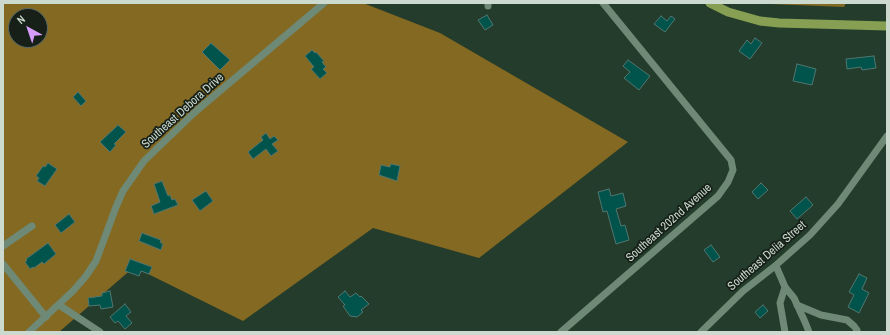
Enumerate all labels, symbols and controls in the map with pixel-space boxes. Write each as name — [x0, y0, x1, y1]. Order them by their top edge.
north arrow — [8, 8, 48, 48]
text: N — [14, 12, 28, 27]
street label: Southeast Debora Drive — [139, 70, 227, 152]
street label: Southeast 202nd Avenue — [623, 181, 715, 265]
street label: Southeast Delia Street — [725, 218, 809, 294]

